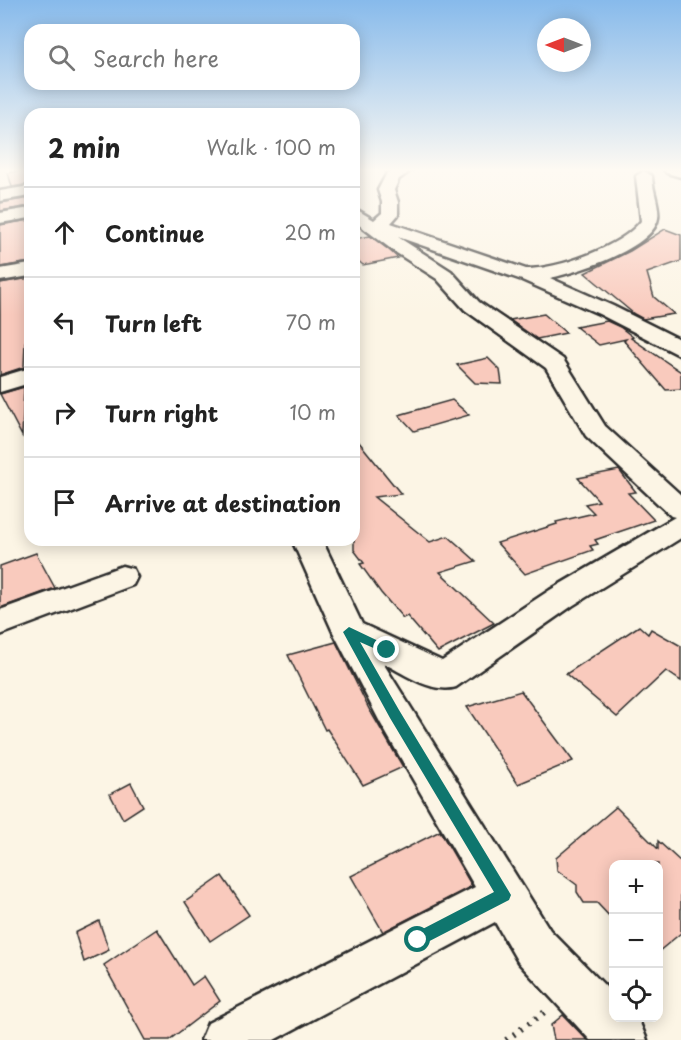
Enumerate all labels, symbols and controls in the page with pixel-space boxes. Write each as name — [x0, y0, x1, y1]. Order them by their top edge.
north arrow — [537, 18, 591, 72]
search box — [24, 24, 360, 90]
icon: search — [45, 41, 78, 74]
text: Search here — [93, 41, 219, 74]
text: 2 min — [48, 128, 121, 167]
text: Walk · 100 m — [206, 132, 336, 162]
icon: ahead — [48, 216, 81, 249]
text: Continue — [105, 216, 204, 249]
text: 20 m — [284, 217, 336, 247]
icon: left — [48, 306, 81, 339]
text: Turn left — [105, 306, 202, 339]
text: 70 m — [286, 307, 336, 337]
icon: right — [48, 396, 81, 429]
text: Turn right — [105, 396, 218, 429]
text: 10 m — [289, 397, 336, 427]
icon: arrive — [48, 486, 81, 519]
text: Arrive at destination — [105, 486, 341, 519]
route end — [373, 636, 399, 662]
map controls — [609, 860, 663, 1022]
button: + — [609, 860, 663, 914]
button: − — [609, 914, 663, 968]
route start — [404, 926, 430, 952]
button: locate — [609, 968, 663, 1022]

